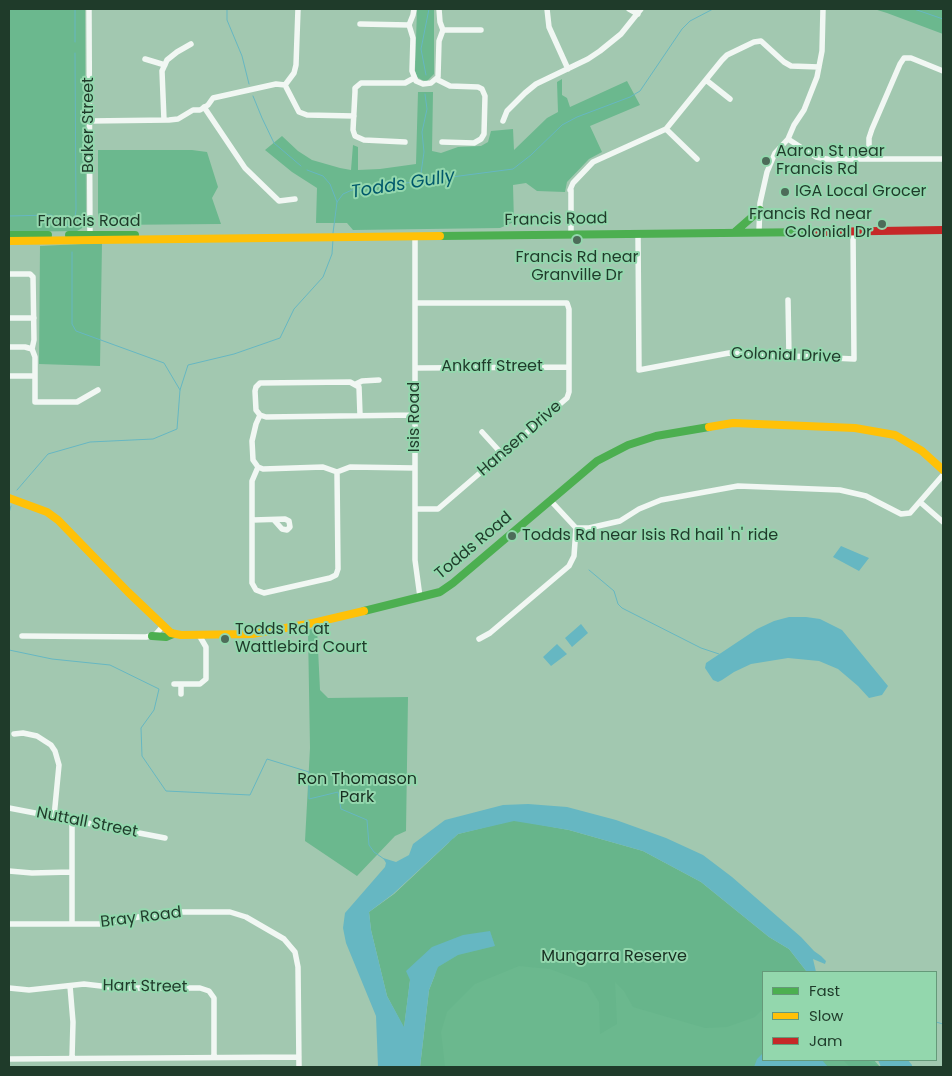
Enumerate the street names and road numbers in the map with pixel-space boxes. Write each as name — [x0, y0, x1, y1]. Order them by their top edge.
street label: Baker Street — [79, 77, 99, 173]
street label: Francis Road — [504, 210, 608, 230]
street label: Francis Road — [38, 212, 140, 232]
street label: Colonial Drive — [731, 344, 841, 368]
street label: Ankaff Street — [441, 357, 543, 377]
street label: Isis Road — [405, 382, 425, 452]
street label: Hansen Drive — [474, 397, 566, 481]
street label: Todds Road — [432, 508, 516, 584]
street label: Nuttall Street — [35, 804, 139, 842]
street label: Bray Road — [99, 904, 183, 932]
street label: Hart Street — [102, 977, 188, 997]

